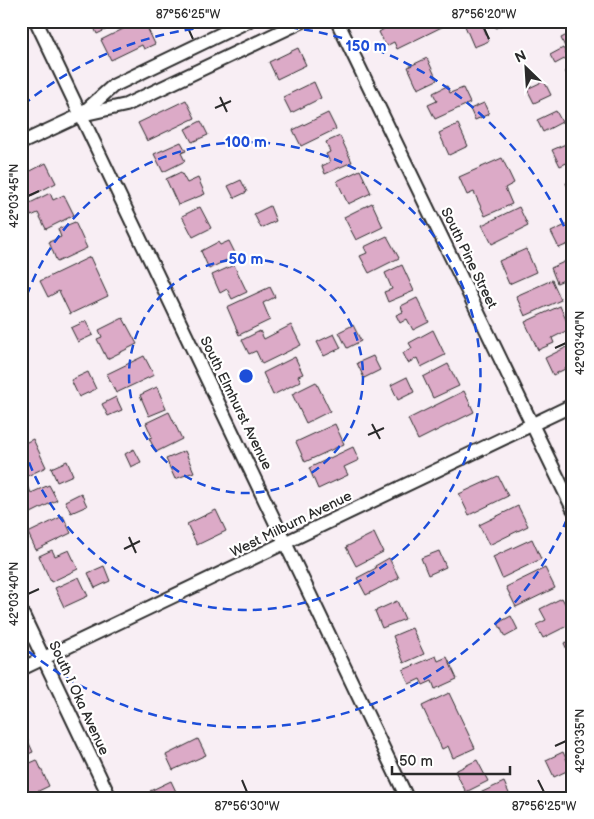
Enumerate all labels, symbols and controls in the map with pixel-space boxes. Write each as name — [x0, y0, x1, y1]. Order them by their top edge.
text: 87°56'25"W — [156, 7, 220, 22]
text: 87°56'20"W — [452, 7, 516, 22]
text: 150 m — [345, 37, 387, 56]
north arrow — [502, 42, 552, 92]
text: N — [512, 47, 529, 67]
text: 100 m — [225, 133, 267, 152]
text: 42°03'45"N — [7, 164, 22, 228]
street label: South Pine Street — [437, 205, 501, 312]
text: 50 m — [229, 250, 264, 269]
text: 42°03'40"N — [573, 311, 588, 375]
street label: South Elmhurst Avenue — [196, 334, 276, 472]
centre of rings — [237, 367, 255, 385]
street label: West Milburn Avenue — [227, 487, 355, 561]
text: 42°03'40"N — [7, 562, 22, 626]
street label: South I Oka Avenue — [45, 638, 113, 758]
text: 42°03'35"N — [573, 709, 588, 773]
scale bar — [392, 744, 509, 776]
text: 50 m — [399, 752, 433, 771]
text: 87°56'30"W — [214, 799, 280, 814]
text: 87°56'25"W — [512, 799, 576, 814]

